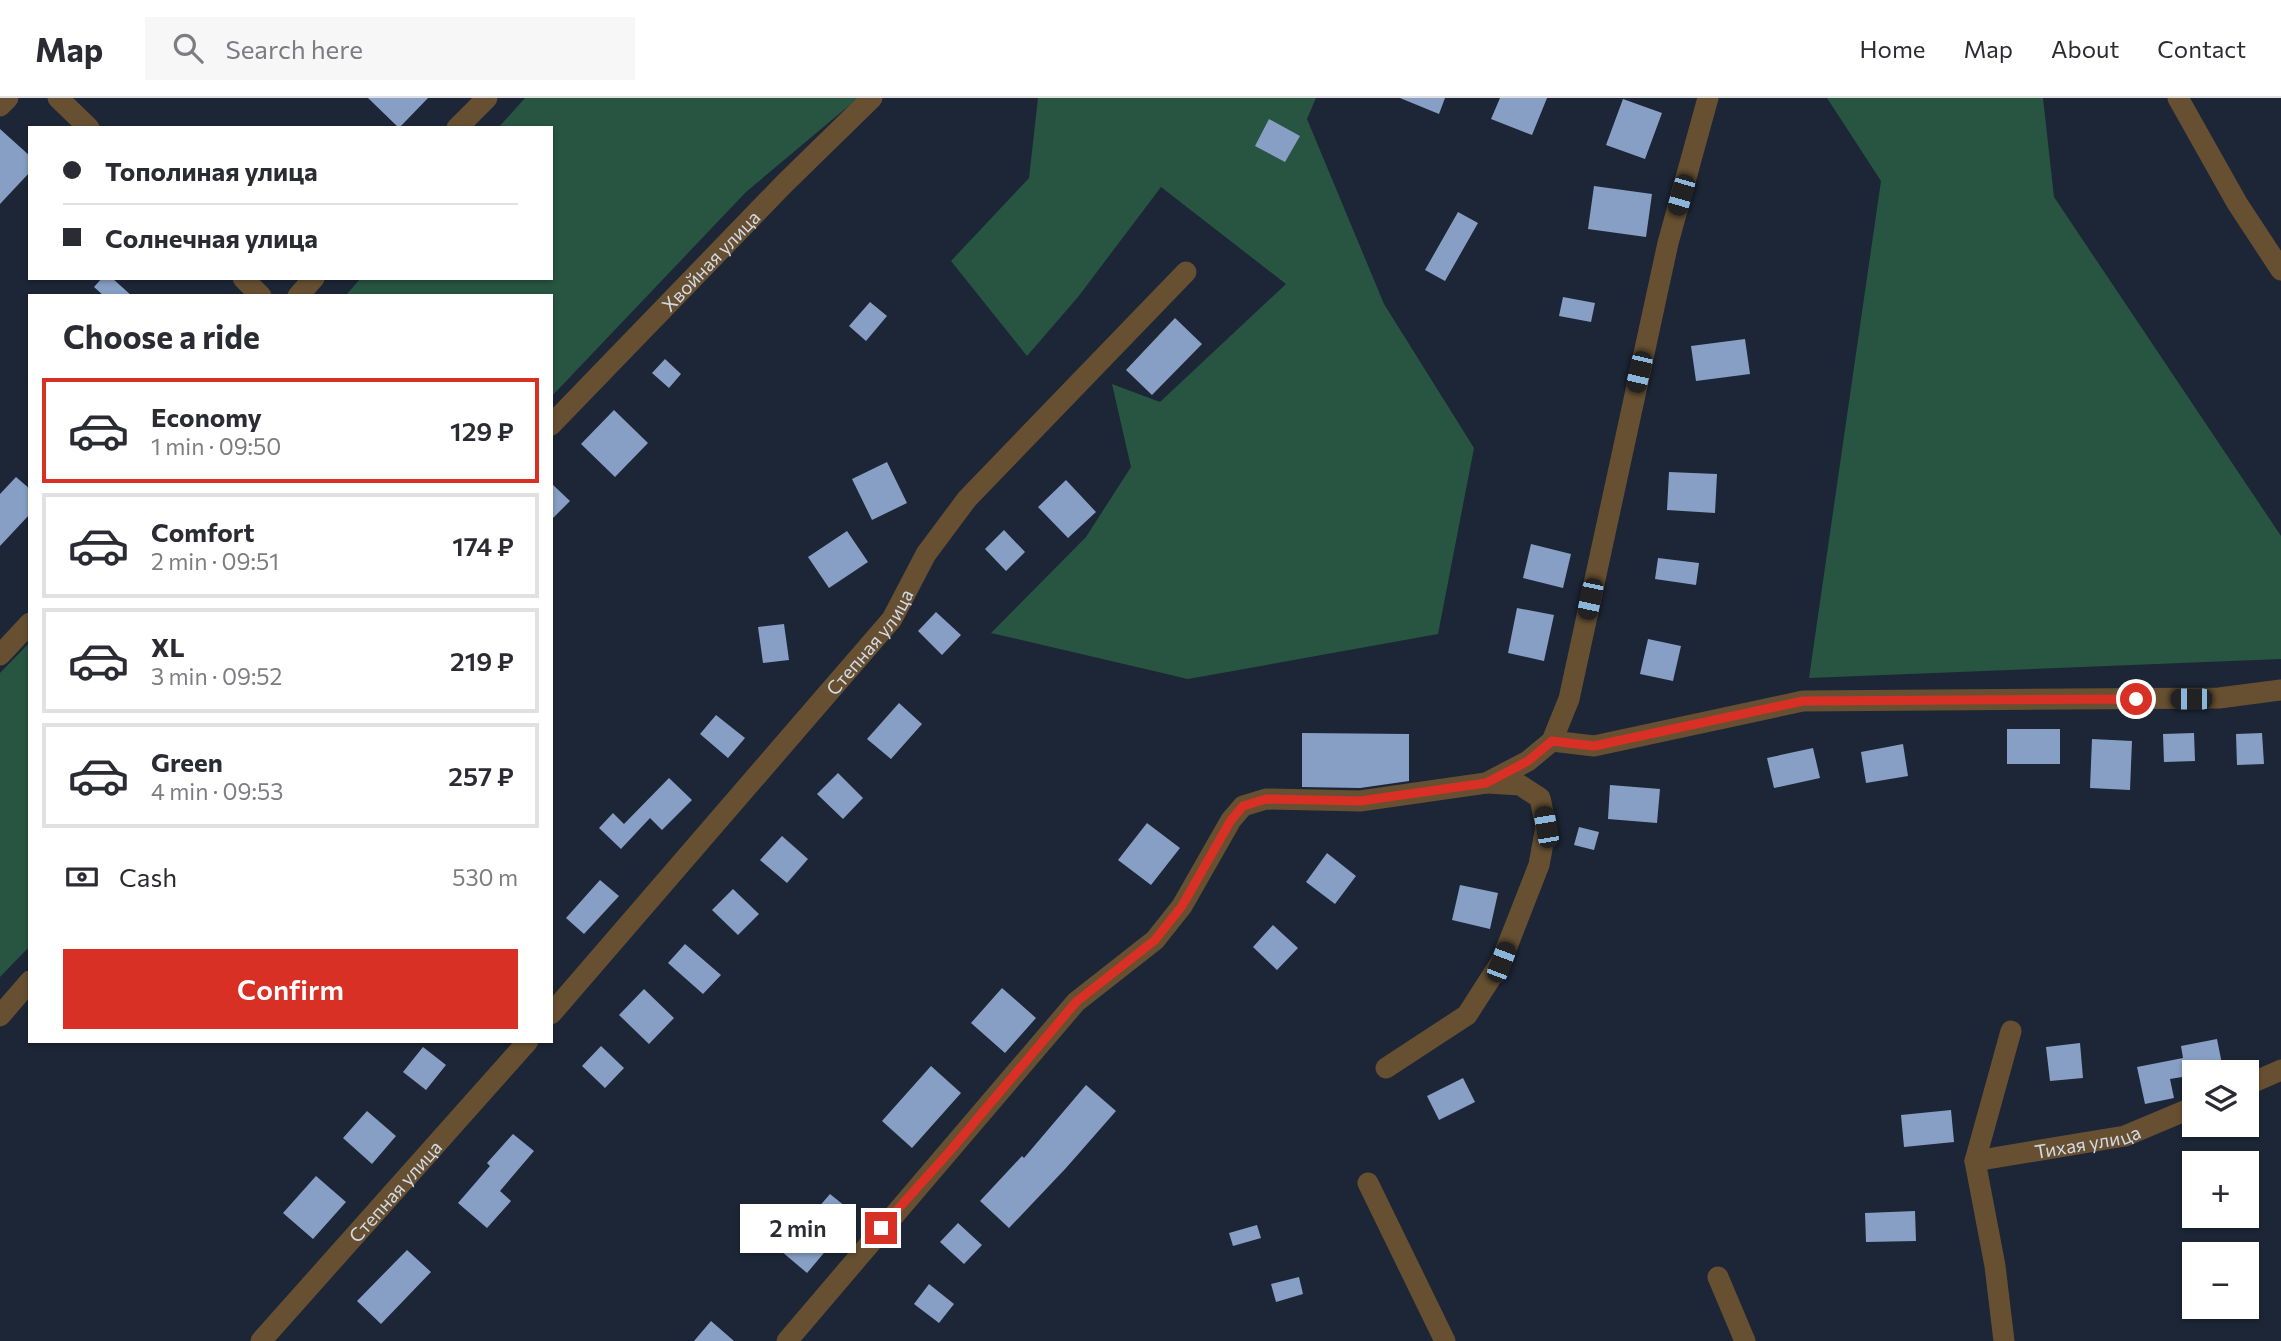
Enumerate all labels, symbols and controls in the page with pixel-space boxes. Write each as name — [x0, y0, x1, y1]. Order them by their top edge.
search box — [145, 17, 635, 80]
text: Map — [35, 28, 103, 69]
icon: search — [169, 29, 207, 67]
text: Search here — [225, 33, 363, 64]
text: Home — [1860, 34, 1926, 63]
text: Map — [1964, 34, 2013, 63]
text: About — [2051, 34, 2119, 63]
text: Contact — [2157, 34, 2246, 63]
text: Тополиная улица — [105, 155, 318, 186]
car — [1666, 172, 1697, 218]
street label: Хвойная улица — [656, 205, 764, 316]
text: Солнечная улица — [105, 222, 318, 253]
text: Choose a ride — [63, 316, 260, 356]
car — [1625, 349, 1654, 395]
icon: car — [67, 399, 130, 462]
text: Economy — [151, 401, 262, 432]
text: 129 ₽ — [450, 415, 514, 446]
text: 1 min · 09:50 — [151, 432, 281, 460]
icon: car — [67, 514, 130, 577]
text: Comfort — [151, 516, 254, 547]
text: 174 ₽ — [452, 530, 514, 561]
text: 2 min · 09:51 — [151, 547, 279, 575]
car — [1576, 576, 1605, 622]
street label: Степная улица — [820, 585, 917, 699]
icon: car — [67, 629, 130, 692]
text: XL — [151, 631, 185, 662]
text: 219 ₽ — [450, 645, 514, 676]
text: 3 min · 09:52 — [151, 662, 282, 690]
route start — [2120, 683, 2152, 715]
car — [2171, 689, 2213, 710]
icon: car — [67, 744, 130, 807]
text: Green — [151, 746, 223, 777]
text: 257 ₽ — [448, 760, 514, 791]
text: 4 min · 09:53 — [151, 777, 283, 805]
car — [1533, 804, 1560, 850]
icon: cash — [63, 858, 101, 896]
text: Cash — [119, 861, 177, 892]
text: 530 m — [452, 863, 518, 891]
car — [1484, 939, 1519, 985]
button: Confirm — [63, 949, 518, 1029]
map controls — [2182, 1060, 2259, 1319]
button: layers — [2182, 1060, 2259, 1137]
street label: Тихая улица — [2033, 1119, 2144, 1162]
street label: Степная улица — [343, 1135, 446, 1247]
button: + — [2182, 1151, 2259, 1228]
callout: 2 min — [741, 1204, 856, 1252]
route end — [865, 1212, 897, 1244]
text: 2 min — [770, 1214, 826, 1242]
button: − — [2182, 1242, 2259, 1319]

